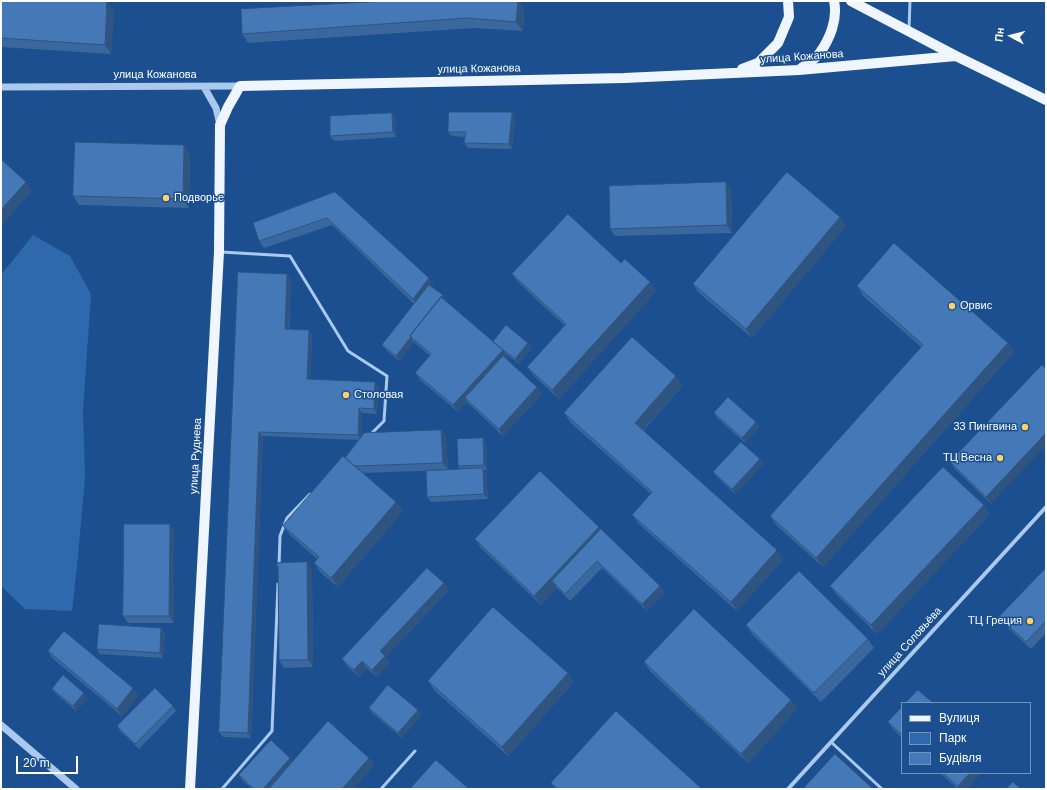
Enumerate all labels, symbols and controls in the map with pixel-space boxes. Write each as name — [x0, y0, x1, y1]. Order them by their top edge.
north arrow — [991, 16, 1031, 56]
text: Пн — [992, 27, 1006, 42]
street label: улица Кожанова — [760, 48, 844, 66]
street label: улица Кожанова — [437, 62, 521, 76]
street label: улица Кожанова — [113, 68, 197, 82]
place label: Подворье — [174, 191, 224, 205]
marker: Подворье — [161, 193, 171, 203]
place label: Орвис — [960, 299, 992, 313]
marker: Орвис — [947, 301, 957, 311]
place label: Столовая — [354, 388, 403, 402]
marker: Столовая — [341, 390, 351, 400]
street label: улица Руднева — [187, 418, 205, 494]
place label: 33 Пингвина — [953, 420, 1017, 434]
marker: 33 Пингвина — [1020, 422, 1030, 432]
place label: ТЦ Весна — [943, 451, 992, 465]
marker: ТЦ Весна — [995, 453, 1005, 463]
street label: улица Соловьёва — [875, 604, 945, 680]
place label: ТЦ Греция — [968, 614, 1022, 628]
marker: ТЦ Греция — [1025, 616, 1035, 626]
legend — [901, 702, 1031, 774]
text: Вулиця — [939, 711, 980, 725]
text: Парк — [939, 731, 966, 745]
scale bar — [18, 748, 80, 774]
text: Будівля — [939, 751, 981, 765]
text: 20 m — [23, 756, 50, 770]

